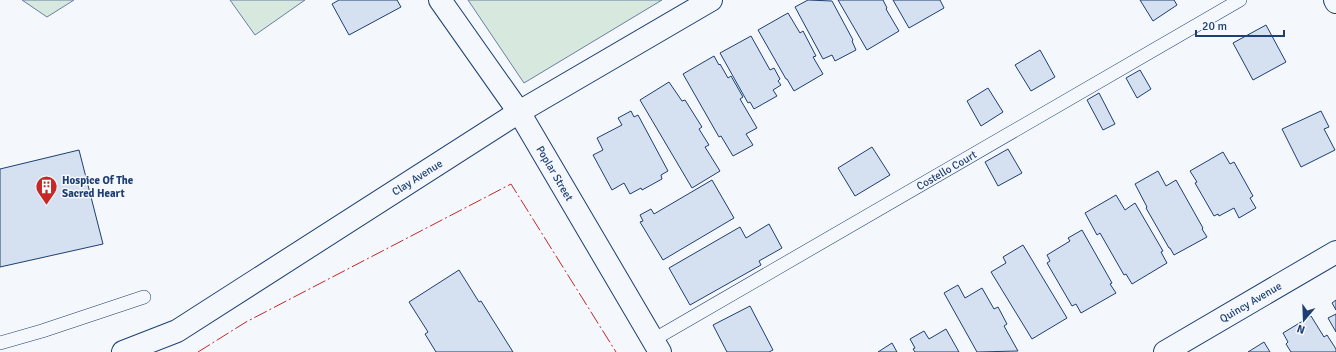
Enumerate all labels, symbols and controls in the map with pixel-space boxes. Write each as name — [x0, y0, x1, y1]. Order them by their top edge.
scale bar — [1196, 12, 1284, 38]
text: 20 m — [1202, 19, 1227, 34]
street label: Poplar Street — [533, 144, 576, 203]
street label: Costello Court — [914, 148, 979, 193]
street label: Clay Avenue — [390, 157, 445, 199]
building icon: Hospice Of The Sacred Heart — [34, 173, 60, 206]
place label: Hospice Of The Sacred Heart — [62, 174, 134, 200]
street label: Quincy Avenue — [1217, 279, 1284, 326]
north arrow — [1284, 300, 1324, 340]
text: N — [1295, 322, 1307, 336]

